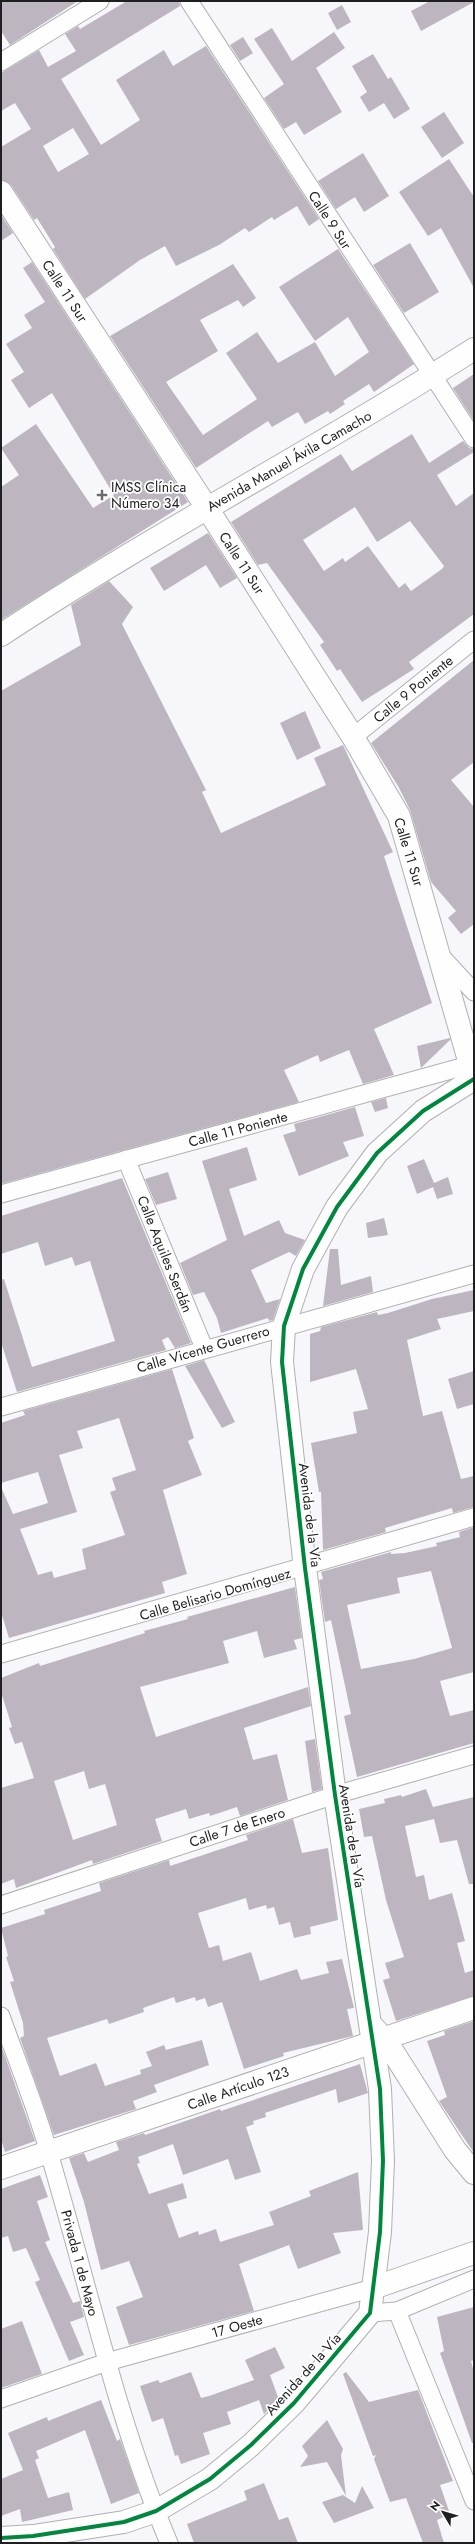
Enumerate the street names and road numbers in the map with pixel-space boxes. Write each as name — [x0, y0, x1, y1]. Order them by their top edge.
street label: Calle 9 Sur — [304, 187, 357, 253]
street label: Calle 11 Sur — [37, 256, 93, 326]
street label: Avenida Manuel Ávila Camacho — [203, 405, 375, 516]
street label: Calle 11 Sur — [214, 528, 270, 598]
street label: Calle 9 Poniente — [369, 651, 457, 727]
street label: Calle 11 Sur — [389, 815, 429, 889]
street label: Calle 11 Poniente — [186, 1106, 290, 1152]
street label: Calle Aquiles Serdán — [132, 1193, 198, 1315]
street label: Calle Vicente Guerrero — [134, 1320, 272, 1378]
street label: Avenida de la Vía — [294, 1462, 326, 1568]
street label: Calle Belisario Domínguez — [137, 1563, 294, 1625]
street label: Avenida de la Vía — [334, 1783, 370, 1889]
street label: Calle 7 de Enero — [187, 1802, 288, 1852]
street label: Calle Artículo 123 — [185, 2061, 292, 2115]
street label: Privada 1 de Mayo — [56, 2208, 104, 2319]
street label: 17 Oeste — [209, 2309, 265, 2343]
street label: Avenida de la Vía — [261, 2328, 345, 2420]

